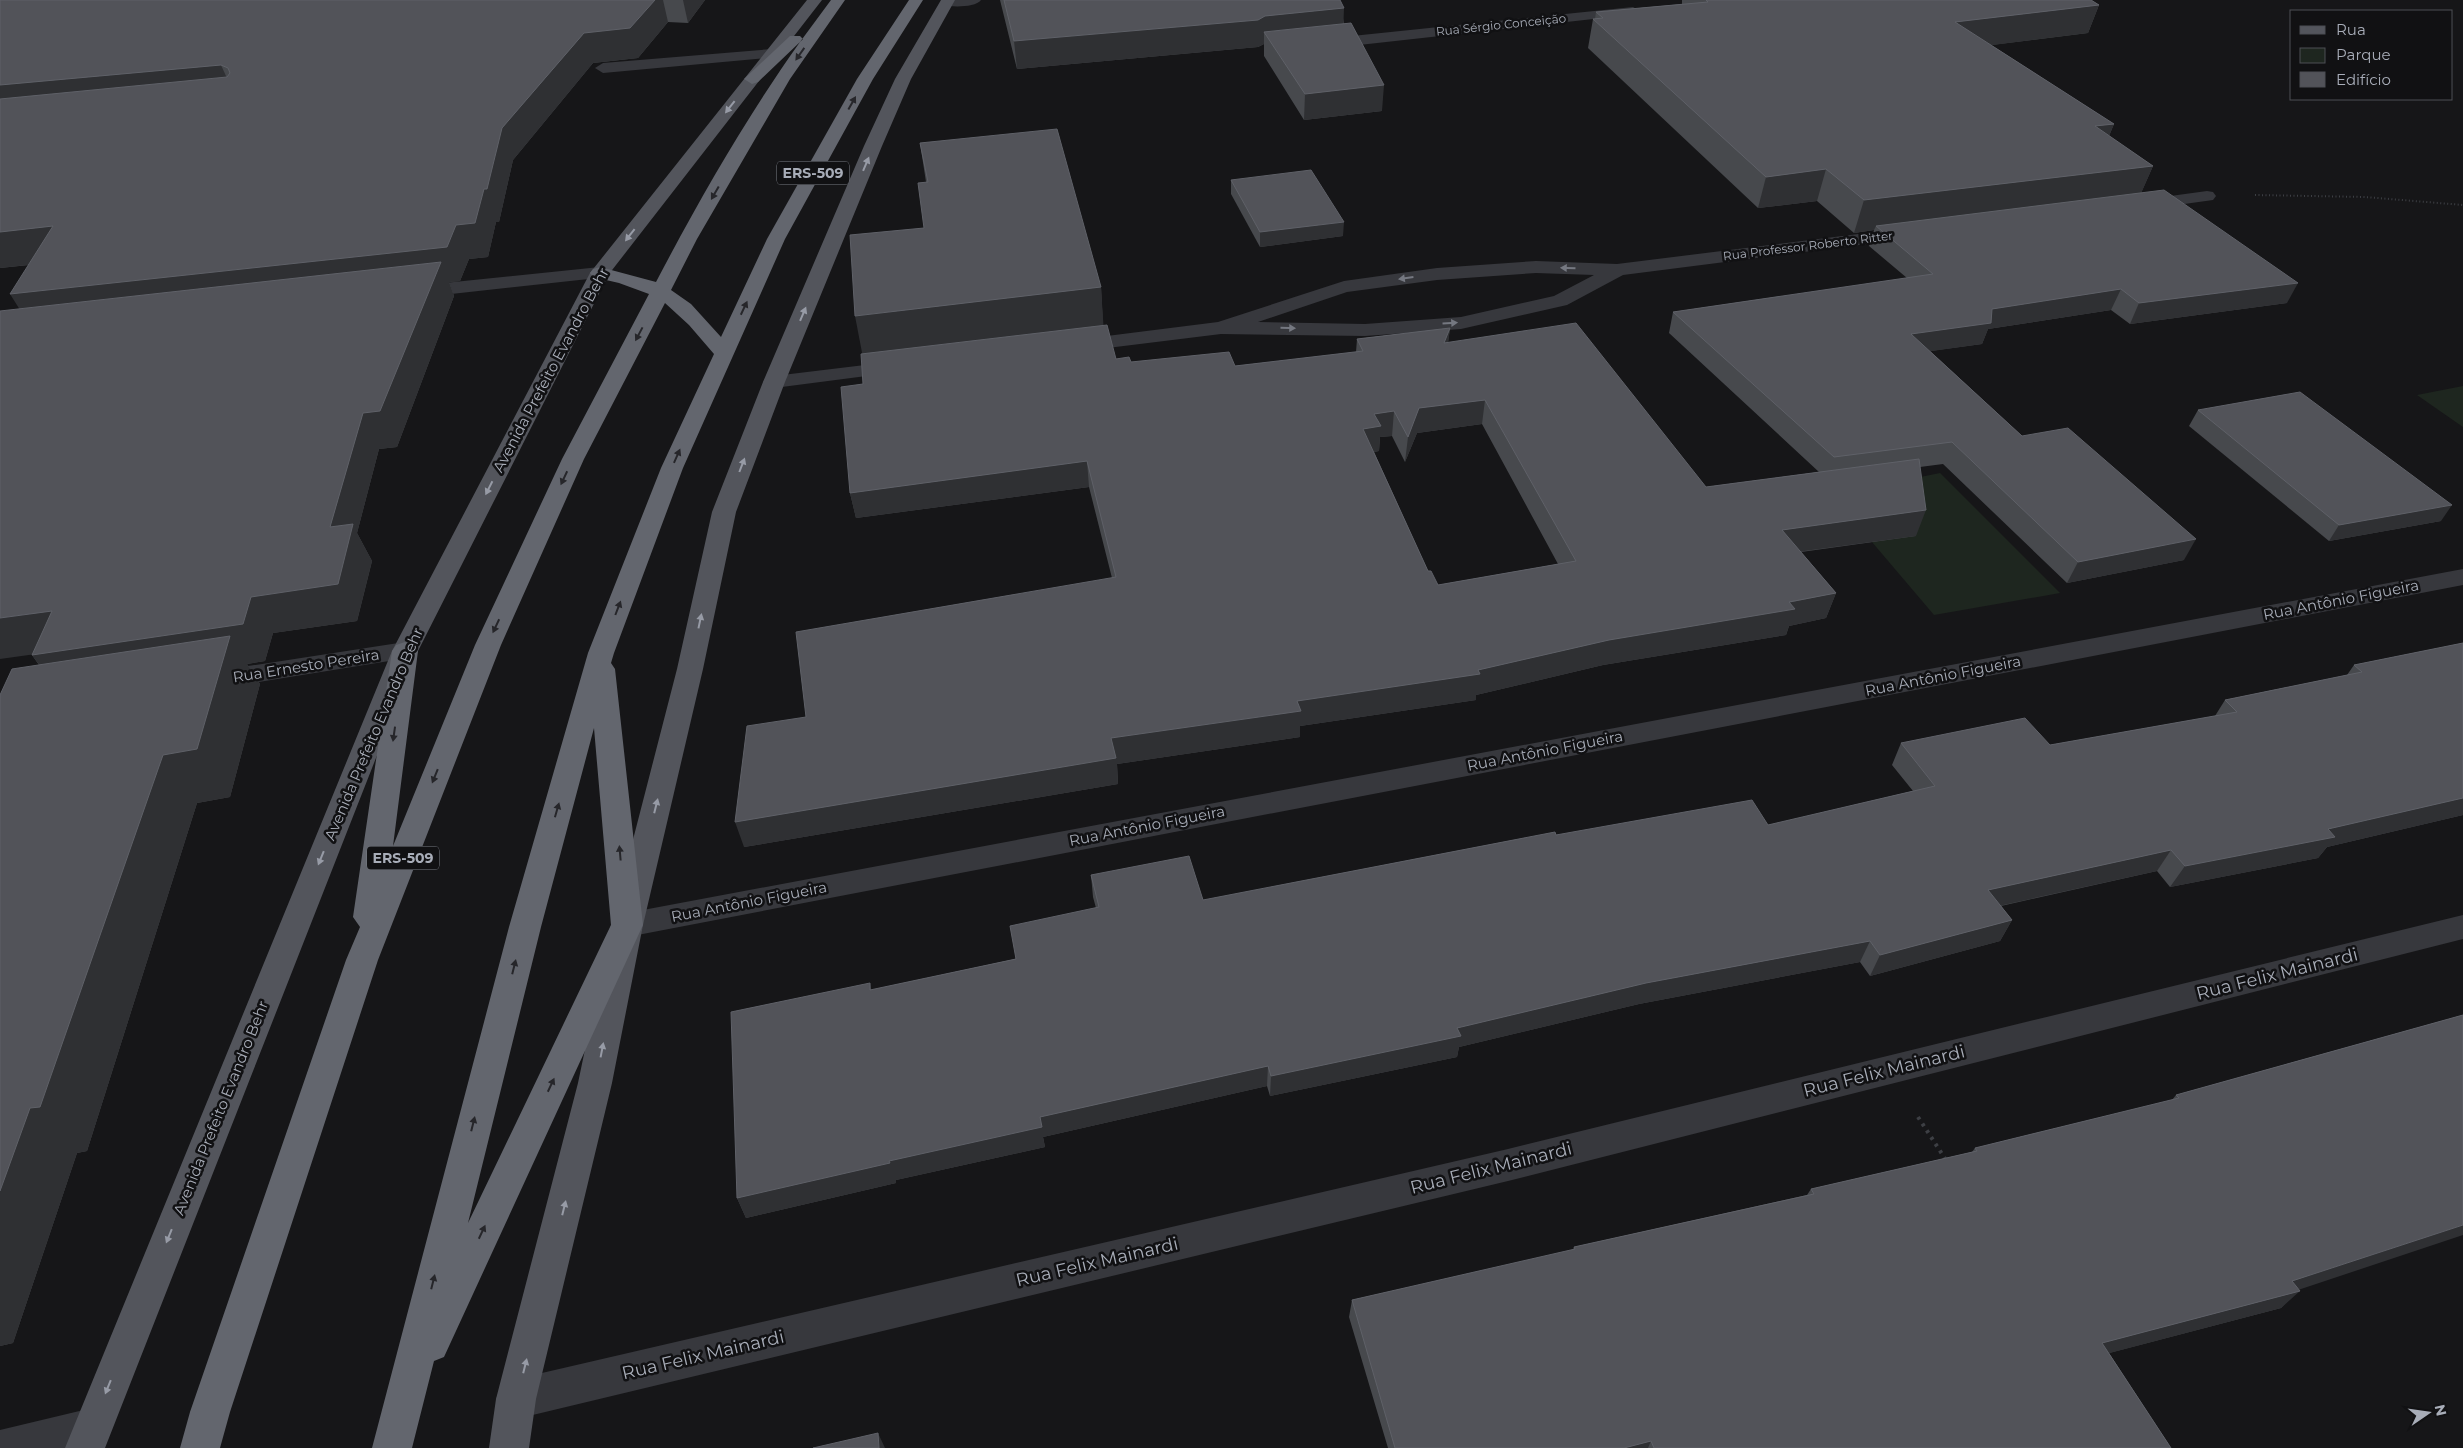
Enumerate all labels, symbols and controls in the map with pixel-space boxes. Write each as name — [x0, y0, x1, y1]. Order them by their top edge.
street label: Rua Sérgio Conceição — [1435, 10, 1567, 39]
legend — [2290, 10, 2453, 100]
text: Rua — [2336, 20, 2366, 39]
text: Parque — [2336, 45, 2391, 64]
one-way arrow — [795, 47, 805, 61]
text: Edifício — [2336, 70, 2391, 89]
one-way arrow — [848, 95, 856, 110]
one-way arrow — [725, 100, 735, 114]
one-way arrow — [862, 157, 870, 171]
road number: ERS-509 — [777, 162, 849, 184]
one-way arrow — [711, 186, 720, 199]
one-way arrow — [624, 228, 635, 241]
street label: Rua Professor Roberto Ritter — [1722, 228, 1894, 263]
street label: Avenida Prefeito Evandro Behr — [488, 264, 613, 475]
one-way arrow — [1560, 264, 1576, 272]
one-way arrow — [1398, 274, 1414, 282]
one-way arrow — [740, 301, 748, 316]
one-way arrow — [799, 307, 807, 321]
one-way arrow — [1442, 319, 1458, 327]
one-way arrow — [1280, 325, 1296, 333]
one-way arrow — [634, 327, 643, 340]
one-way arrow — [673, 449, 681, 463]
one-way arrow — [739, 457, 746, 472]
one-way arrow — [560, 471, 568, 485]
one-way arrow — [485, 480, 493, 495]
street label: Rua Antônio Figueira — [2261, 575, 2421, 624]
one-way arrow — [615, 600, 622, 615]
one-way arrow — [696, 614, 704, 629]
one-way arrow — [492, 619, 500, 633]
street label: Avenida Prefeito Evandro Behr — [320, 625, 427, 843]
street label: Rua Ernesto Pereira — [231, 645, 381, 686]
street label: Rua Antônio Figueira — [1863, 651, 2023, 700]
street label: Rua Antônio Figueira — [1465, 726, 1625, 775]
one-way arrow — [389, 727, 397, 743]
one-way arrow — [431, 769, 439, 783]
one-way arrow — [652, 799, 660, 814]
street label: Rua Antônio Figueira — [1067, 801, 1227, 850]
one-way arrow — [553, 803, 561, 818]
one-way arrow — [616, 844, 624, 860]
road number: ERS-509 — [367, 846, 439, 870]
one-way arrow — [317, 851, 325, 866]
street label: Rua Antônio Figueira — [669, 877, 829, 926]
street label: Rua Felix Mainardi — [2194, 943, 2360, 1005]
one-way arrow — [510, 960, 518, 975]
street label: Avenida Prefeito Evandro Behr — [169, 998, 272, 1218]
street label: Rua Felix Mainardi — [1801, 1040, 1967, 1102]
one-way arrow — [598, 1042, 606, 1058]
one-way arrow — [547, 1078, 555, 1092]
one-way arrow — [470, 1117, 478, 1132]
street label: Rua Felix Mainardi — [1408, 1137, 1574, 1199]
one-way arrow — [560, 1201, 568, 1216]
one-way arrow — [478, 1225, 486, 1239]
one-way arrow — [165, 1229, 172, 1244]
street label: Rua Felix Mainardi — [1014, 1233, 1180, 1291]
one-way arrow — [429, 1274, 437, 1289]
street label: Rua Felix Mainardi — [620, 1326, 786, 1384]
one-way arrow — [521, 1358, 529, 1373]
one-way arrow — [104, 1380, 112, 1394]
north arrow — [2403, 1388, 2453, 1438]
text: N — [2431, 1403, 2451, 1418]

